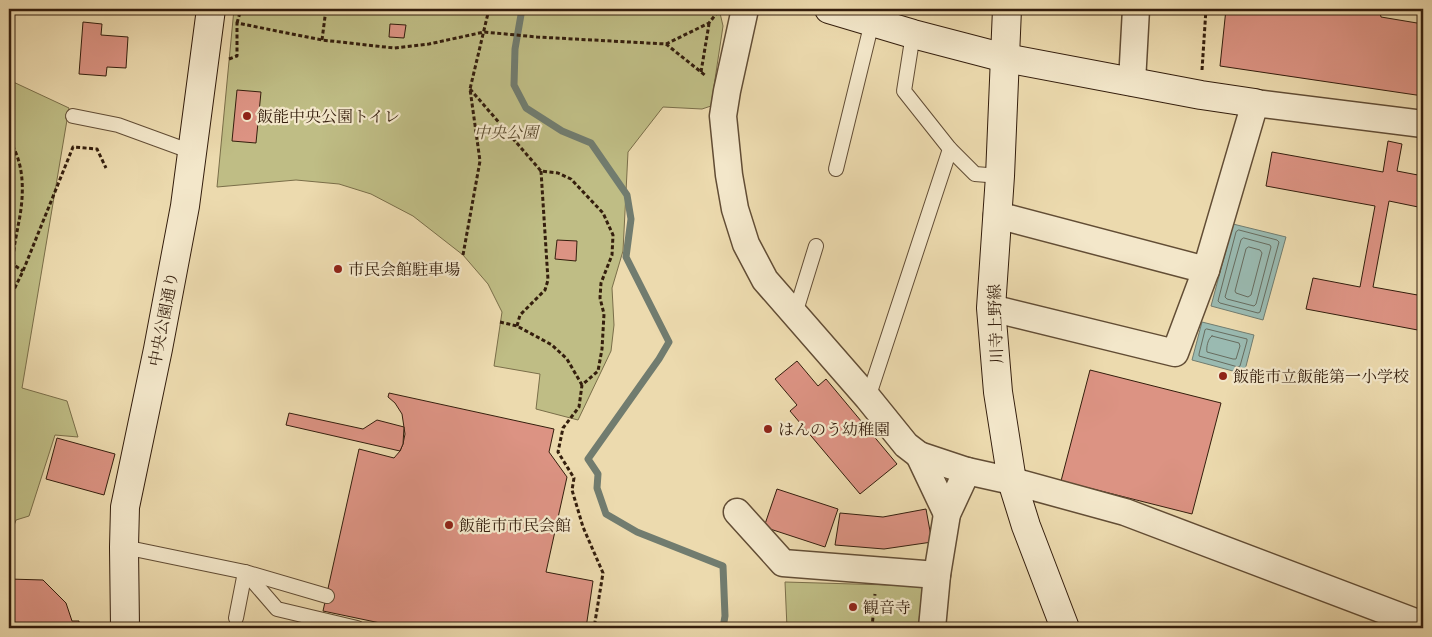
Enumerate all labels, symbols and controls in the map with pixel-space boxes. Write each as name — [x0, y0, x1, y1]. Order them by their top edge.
place label: 飯能中央公園トイレ — [257, 107, 400, 126]
marker: 飯能中央公園トイレ — [241, 110, 253, 122]
park label: 中央公園 — [474, 123, 541, 142]
place label: 市民会館駐車場 — [348, 260, 460, 279]
marker: 市民会館駐車場 — [332, 263, 344, 275]
street label: 中央公園通り — [145, 270, 182, 368]
street label: 川寺上野線 — [985, 284, 1006, 364]
place label: 飯能市立飯能第一小学校 — [1233, 367, 1409, 386]
marker: 飯能市立飯能第一小学校 — [1217, 370, 1229, 382]
place label: はんのう幼稚園 — [778, 420, 890, 439]
marker: はんのう幼稚園 — [762, 423, 774, 435]
place label: 飯能市市民会館 — [459, 516, 571, 535]
marker: 飯能市市民会館 — [443, 519, 455, 531]
place label: 観音寺 — [863, 598, 911, 617]
marker: 観音寺 — [847, 601, 859, 613]

